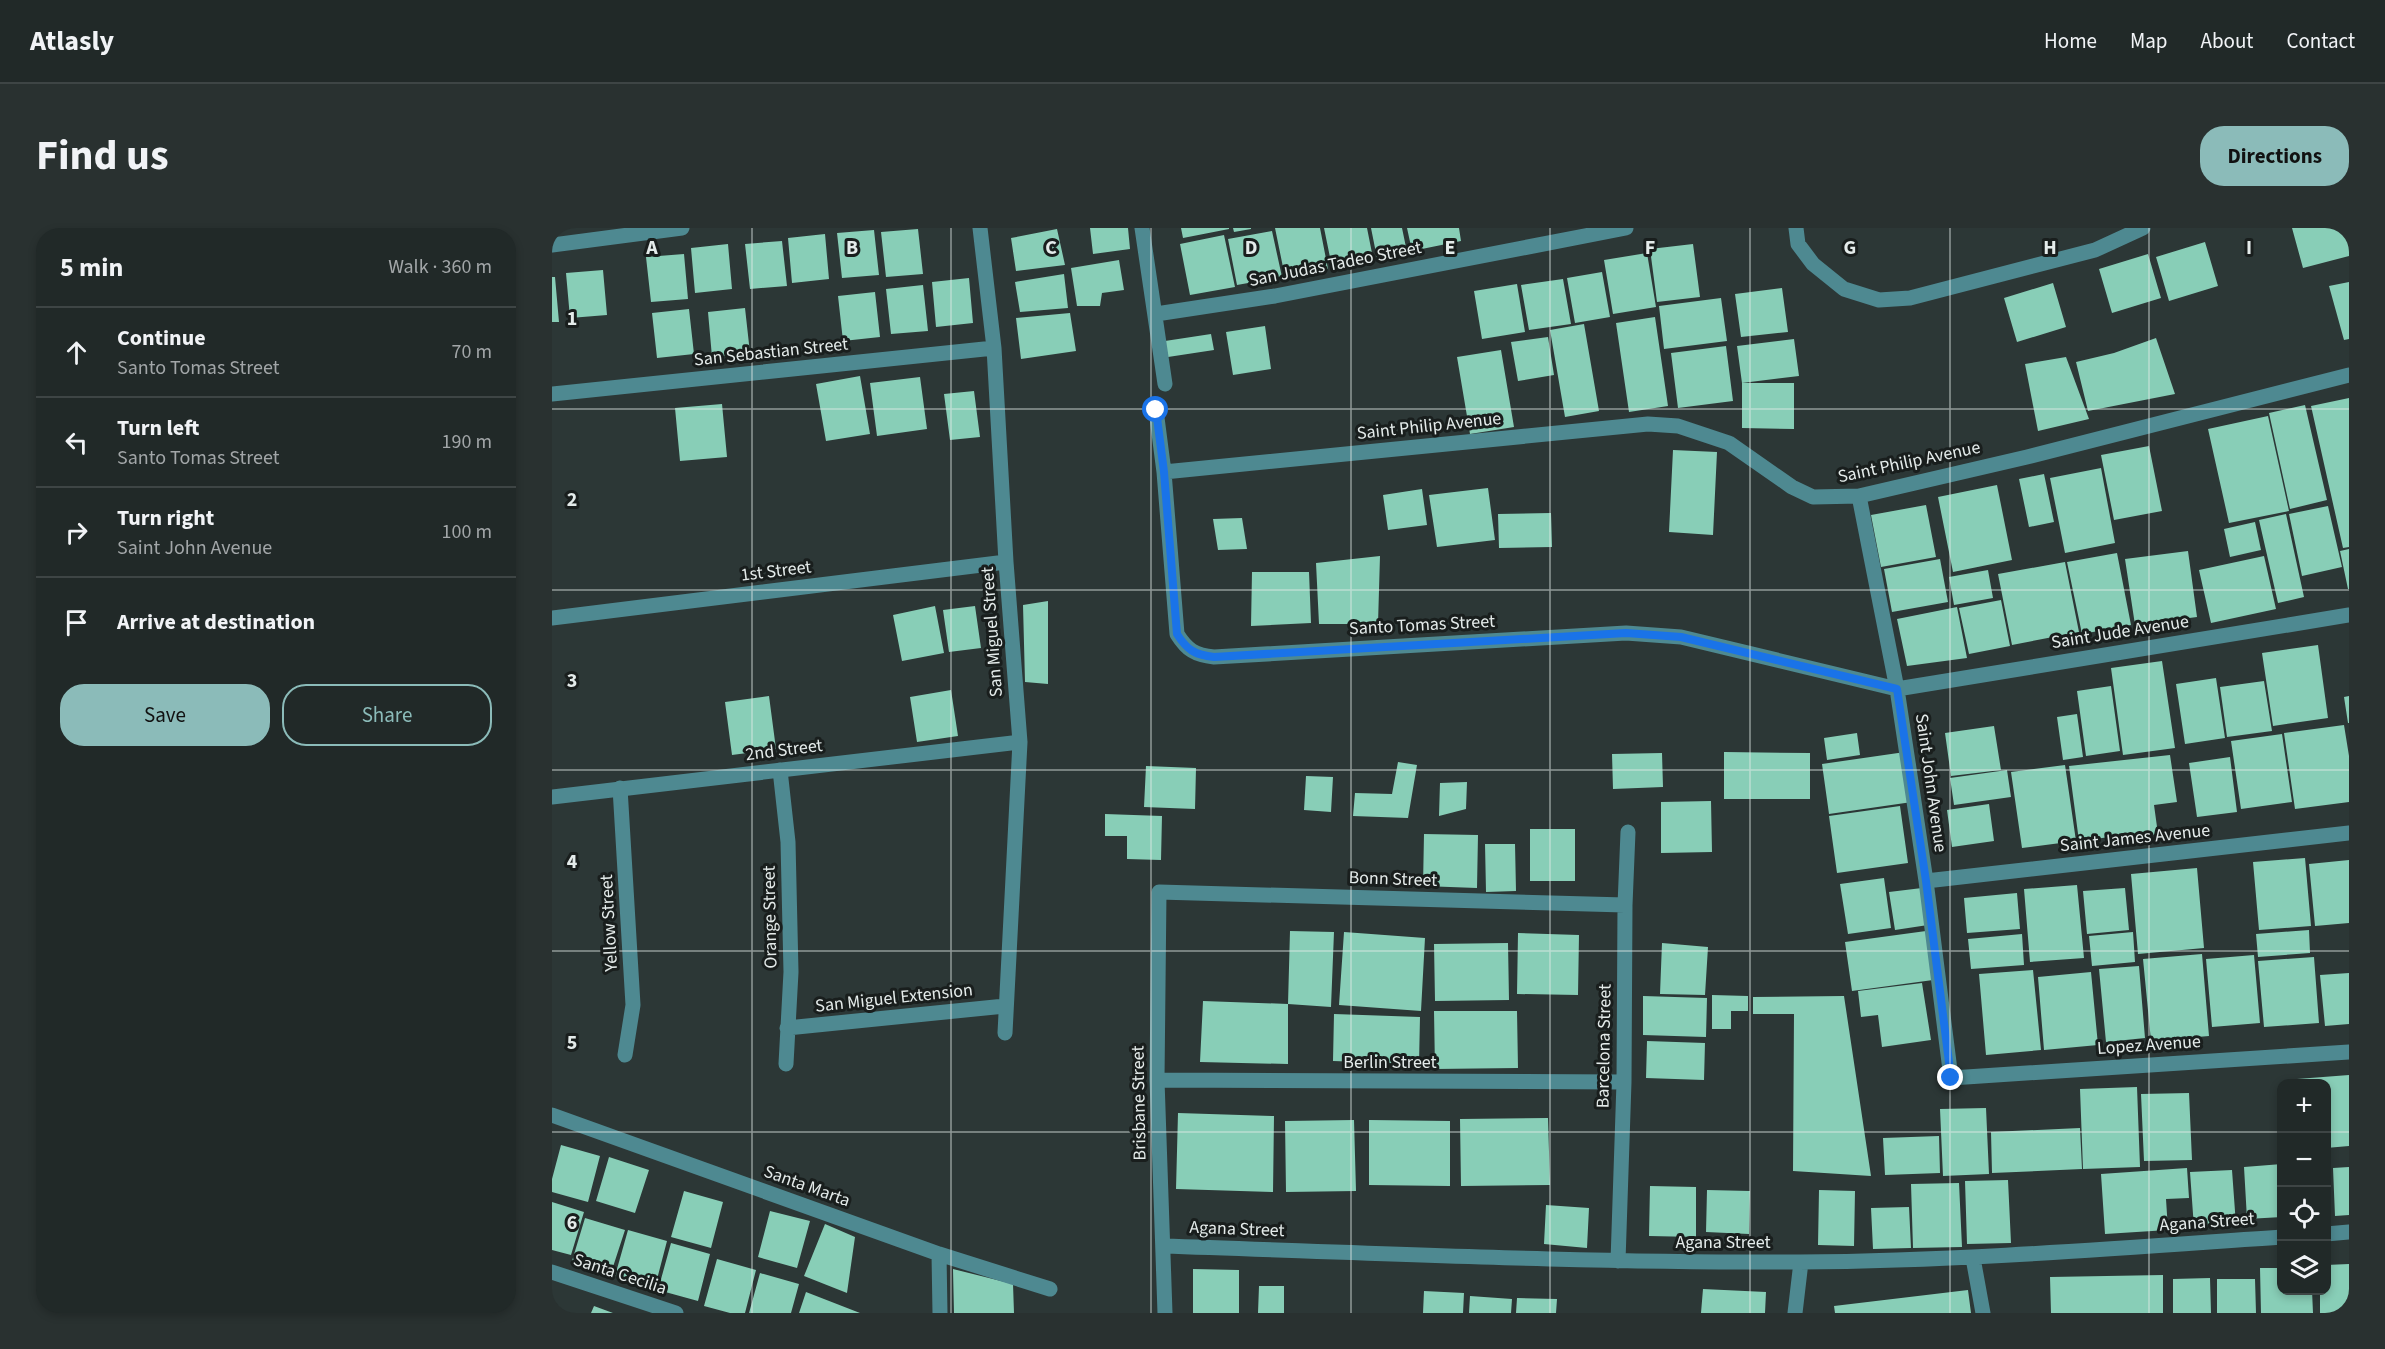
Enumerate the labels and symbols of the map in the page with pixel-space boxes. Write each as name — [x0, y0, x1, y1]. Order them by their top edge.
text: A — [645, 234, 658, 262]
text: B — [846, 234, 858, 262]
text: C — [1045, 234, 1057, 262]
text: D — [1245, 234, 1257, 262]
text: E — [1445, 234, 1455, 262]
text: F — [1645, 234, 1655, 262]
text: G — [1844, 234, 1856, 262]
text: H — [2043, 234, 2057, 262]
text: I — [2246, 234, 2252, 262]
street label: San Judas Tadeo Street — [1246, 235, 1424, 293]
text: 1 — [567, 305, 577, 333]
street label: San Sebastian Street — [693, 331, 849, 373]
route start — [1142, 396, 1168, 422]
street label: Saint Philip Avenue — [1356, 406, 1503, 446]
street label: Saint Philip Avenue — [1835, 435, 1983, 489]
text: 2 — [567, 486, 577, 514]
street label: 1st Street — [739, 554, 813, 588]
street label: San Miguel Street — [975, 566, 1009, 698]
street label: Santo Tomas Street — [1348, 609, 1496, 641]
street label: Saint Jude Avenue — [2049, 609, 2191, 655]
text: 3 — [567, 667, 577, 695]
street label: Saint John Avenue — [1909, 712, 1953, 854]
street label: 2nd Street — [744, 733, 824, 767]
street label: Saint James Avenue — [2059, 818, 2211, 858]
text: 4 — [567, 848, 578, 876]
street label: Orange Street — [757, 865, 783, 969]
street label: Bonn Street — [1348, 865, 1438, 893]
street label: Yellow Street — [594, 874, 624, 973]
street label: San Miguel Extension — [814, 977, 974, 1019]
street label: Barcelona Street — [1590, 984, 1618, 1108]
text: 5 — [567, 1029, 577, 1057]
street label: Lopez Avenue — [2096, 1029, 2202, 1061]
street label: Brisbane Street — [1125, 1045, 1153, 1161]
street label: Berlin Street — [1343, 1050, 1437, 1075]
route end — [1937, 1064, 1963, 1090]
street label: Santa Marta — [760, 1159, 854, 1213]
street label: Agana Street — [2159, 1206, 2255, 1238]
text: 6 — [567, 1209, 577, 1237]
street label: Agana Street — [1189, 1215, 1285, 1243]
street label: Agana Street — [1675, 1230, 1771, 1255]
street label: Santa Cecilia — [570, 1247, 670, 1301]

